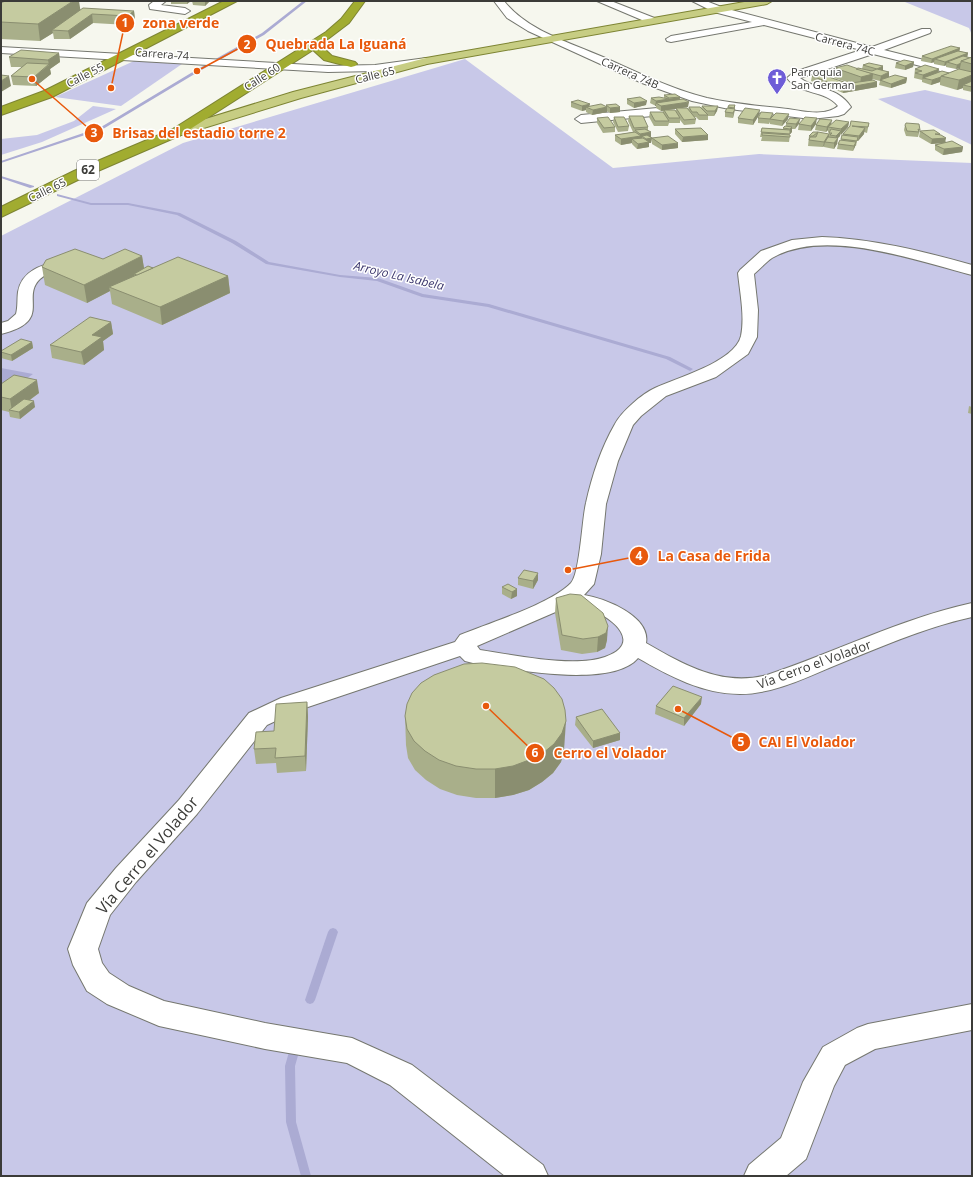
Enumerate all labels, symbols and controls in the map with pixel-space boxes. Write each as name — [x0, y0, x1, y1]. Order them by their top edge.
callout: zona verde — [115, 10, 227, 36]
text: zona verde — [143, 13, 219, 32]
text: 1 — [122, 14, 128, 31]
street label: Carrera 74C — [814, 28, 877, 59]
callout: Quebrada La Iguaná — [237, 31, 414, 57]
text: Quebrada La Iguaná — [265, 34, 407, 53]
text: 2 — [244, 36, 251, 53]
street label: Carrera 74 — [134, 44, 190, 63]
street label: Carrera 74B — [599, 53, 661, 92]
street label: Calle 55 — [63, 59, 106, 90]
street label: Calle 60 — [241, 59, 283, 94]
street label: Calle 65 — [354, 62, 396, 87]
place label: Parroquia San German — [791, 64, 854, 92]
church icon: Parroquia San German — [766, 67, 788, 95]
callout: Brisas del estadio torre 2 — [84, 120, 294, 146]
text: Brisas del estadio torre 2 — [112, 123, 286, 142]
text: 3 — [91, 124, 98, 141]
road number: 62 — [77, 160, 99, 180]
street label: Calle 65 — [25, 174, 68, 205]
water label: Arroyo La Isabela — [351, 257, 446, 294]
callout: La Casa de Frida — [629, 543, 778, 569]
text: La Casa de Frida — [658, 546, 770, 565]
text: 4 — [636, 547, 643, 564]
street label: Vía Cerro el Volador — [755, 635, 874, 693]
callout: CAI El Volador — [731, 729, 864, 755]
text: CAI El Volador — [759, 732, 856, 751]
text: 5 — [738, 733, 745, 750]
callout: Cerro el Volador — [525, 740, 674, 766]
text: Cerro el Volador — [554, 743, 667, 762]
text: 6 — [532, 744, 539, 761]
street label: Vía Cerro el Volador — [91, 791, 203, 919]

